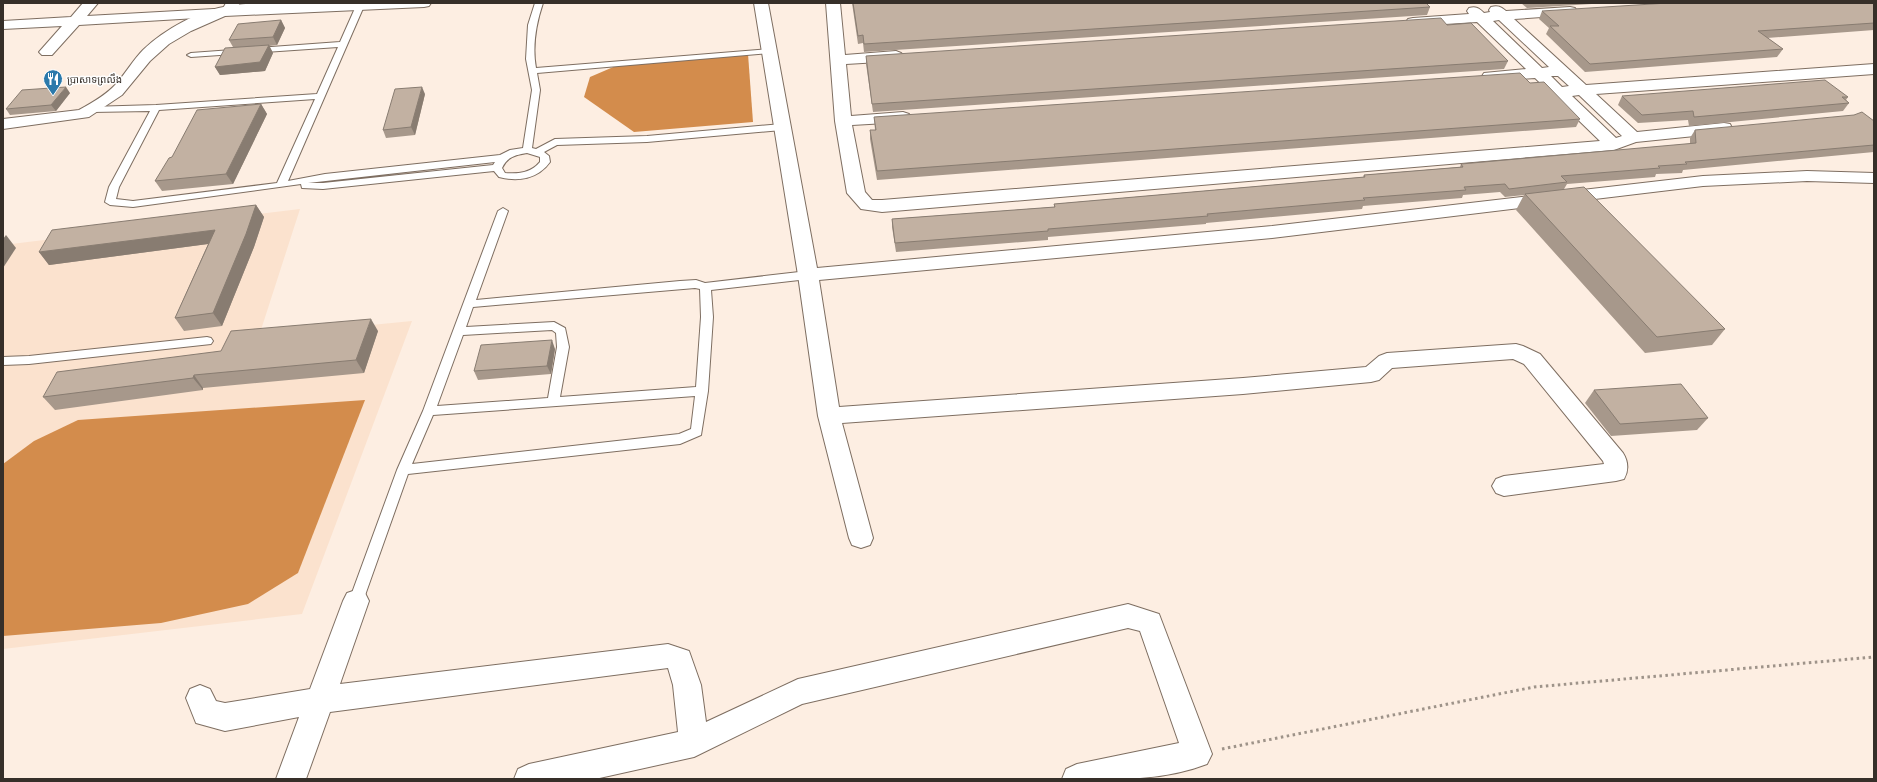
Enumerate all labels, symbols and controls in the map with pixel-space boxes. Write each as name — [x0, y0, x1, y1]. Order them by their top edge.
restaurant icon: ប្រាសាទព្រលឹង — [42, 68, 64, 96]
place label: ប្រាសាទព្រលឹង — [67, 72, 122, 86]

